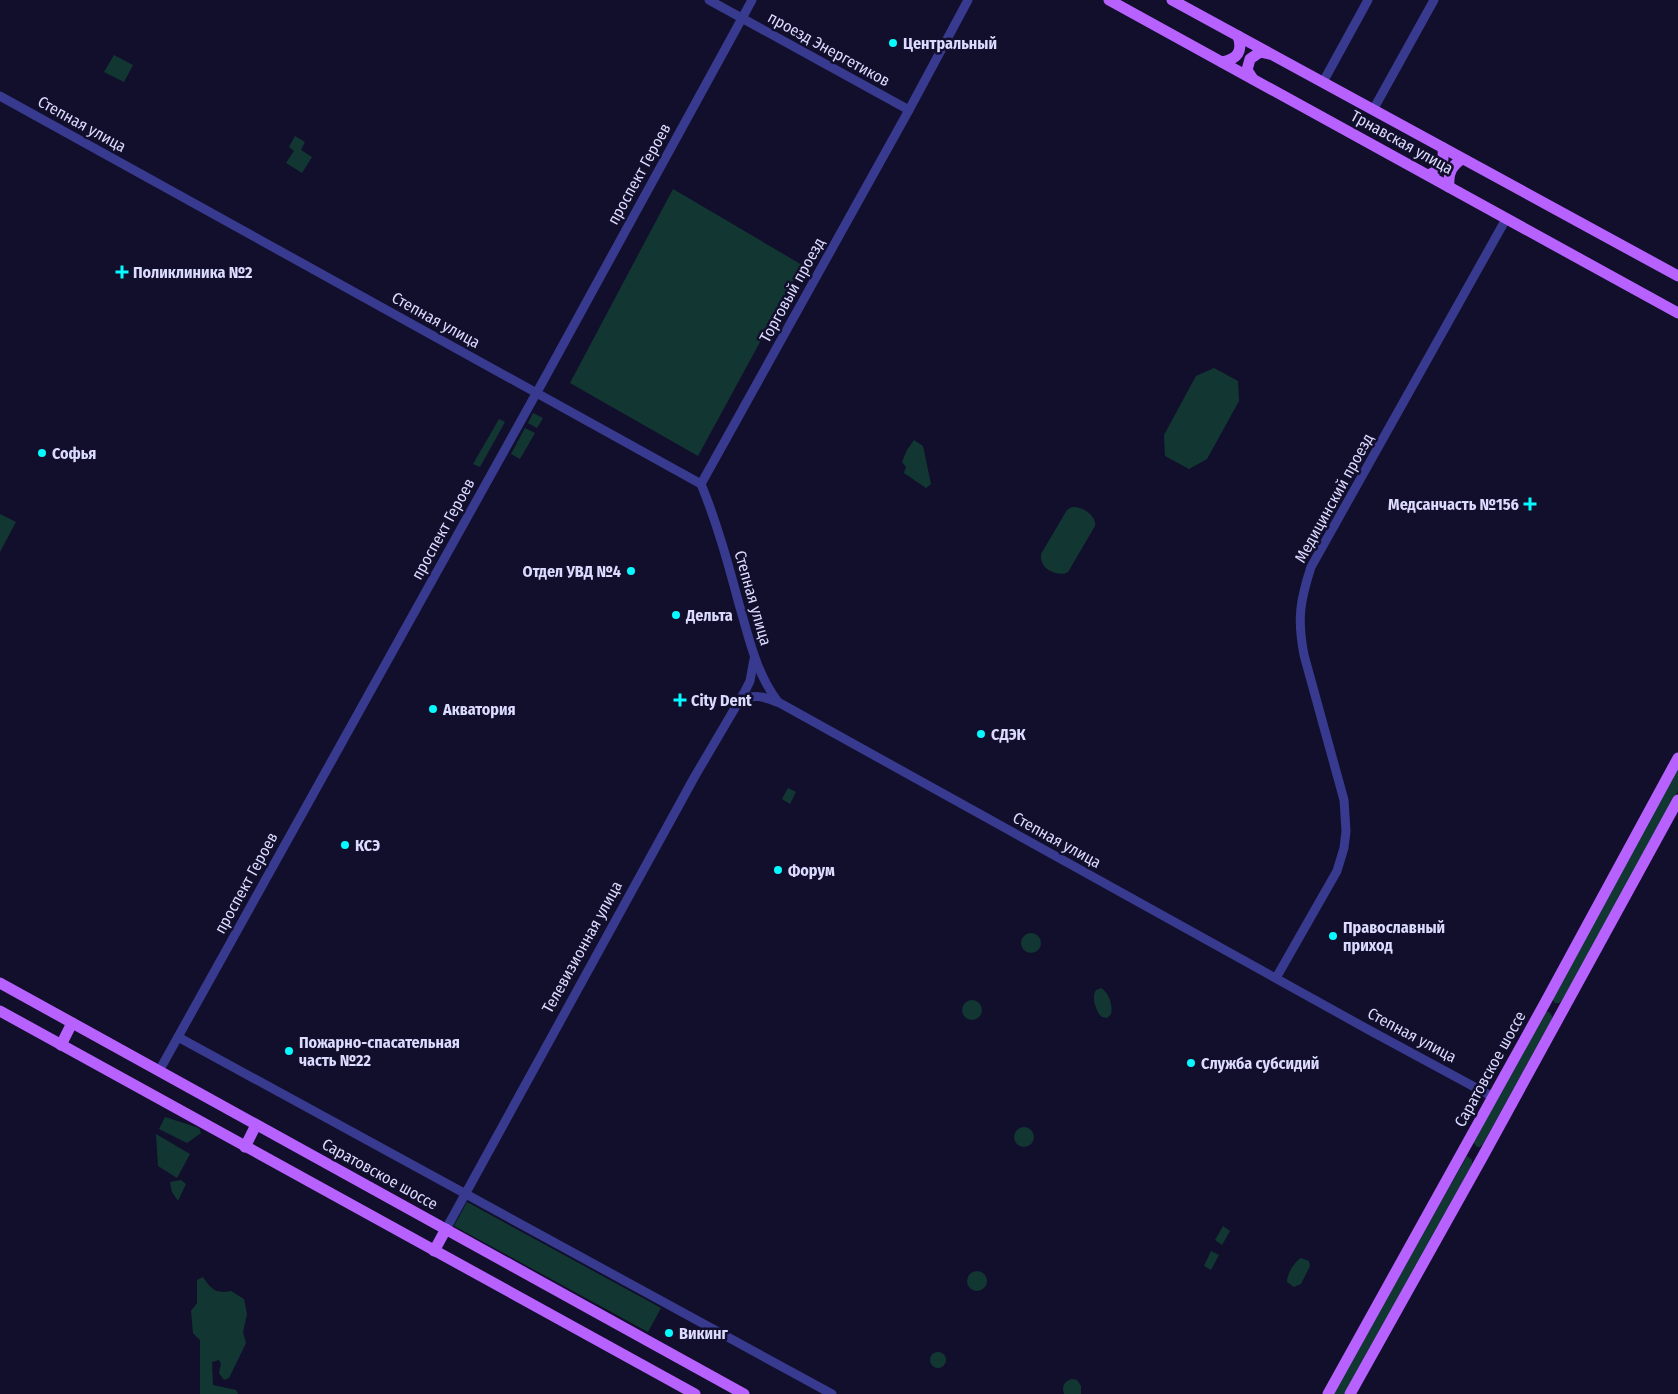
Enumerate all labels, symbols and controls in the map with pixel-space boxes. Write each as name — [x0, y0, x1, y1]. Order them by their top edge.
street label: проезд Энергетиков — [765, 8, 893, 90]
place label: Центральный — [903, 34, 997, 53]
marker: Центральный — [887, 37, 899, 49]
street label: Степная улица — [35, 92, 130, 156]
street label: Трнавская улица — [1348, 106, 1457, 178]
street label: проспект Героев — [603, 120, 675, 228]
street label: Торговый проезд — [755, 234, 829, 346]
place label: Поликлиника №2 — [133, 263, 253, 282]
marker: Поликлиника №2 — [115, 265, 129, 279]
street label: Степная улица — [389, 288, 484, 352]
street label: Медицинский проезд — [1291, 430, 1377, 566]
place label: Софья — [52, 444, 96, 463]
marker: Софья — [36, 447, 48, 459]
street label: проспект Героев — [407, 475, 479, 583]
place label: Медсанчасть №156 — [1388, 495, 1519, 514]
marker: Медсанчасть №156 — [1523, 497, 1537, 511]
street label: Степная улица — [730, 548, 776, 648]
place label: Отдел УВД №4 — [523, 562, 621, 581]
marker: Отдел УВД №4 — [625, 565, 637, 577]
place label: Дельта — [685, 606, 733, 625]
marker: Дельта — [670, 609, 682, 621]
place label: City Dent — [691, 691, 752, 710]
marker: City Dent — [673, 693, 687, 707]
place label: Акватория — [442, 700, 516, 719]
marker: Акватория — [427, 703, 439, 715]
place label: СДЭК — [991, 725, 1027, 744]
marker: СДЭК — [975, 728, 987, 740]
street label: Степная улица — [1010, 808, 1105, 872]
street label: проспект Героев — [210, 829, 282, 937]
place label: КСЭ — [355, 836, 380, 855]
marker: КСЭ — [339, 839, 351, 851]
place label: Форум — [788, 861, 835, 880]
marker: Форум — [772, 864, 784, 876]
street label: Телевизионная улица — [538, 878, 626, 1016]
place label: Православный приход — [1343, 918, 1445, 955]
marker: Православный приход — [1327, 930, 1339, 942]
street label: Степная улица — [1364, 1004, 1460, 1066]
street label: Саратовское шоссе — [1450, 1008, 1530, 1130]
place label: Пожарно-спасательная часть №22 — [299, 1033, 460, 1070]
marker: Пожарно-спасательная часть №22 — [283, 1045, 295, 1057]
place label: Служба субсидий — [1201, 1054, 1319, 1073]
marker: Служба субсидий — [1185, 1057, 1197, 1069]
street label: Саратовское шоссе — [319, 1134, 441, 1214]
place label: Викинг — [679, 1324, 729, 1343]
marker: Викинг — [663, 1327, 675, 1339]

